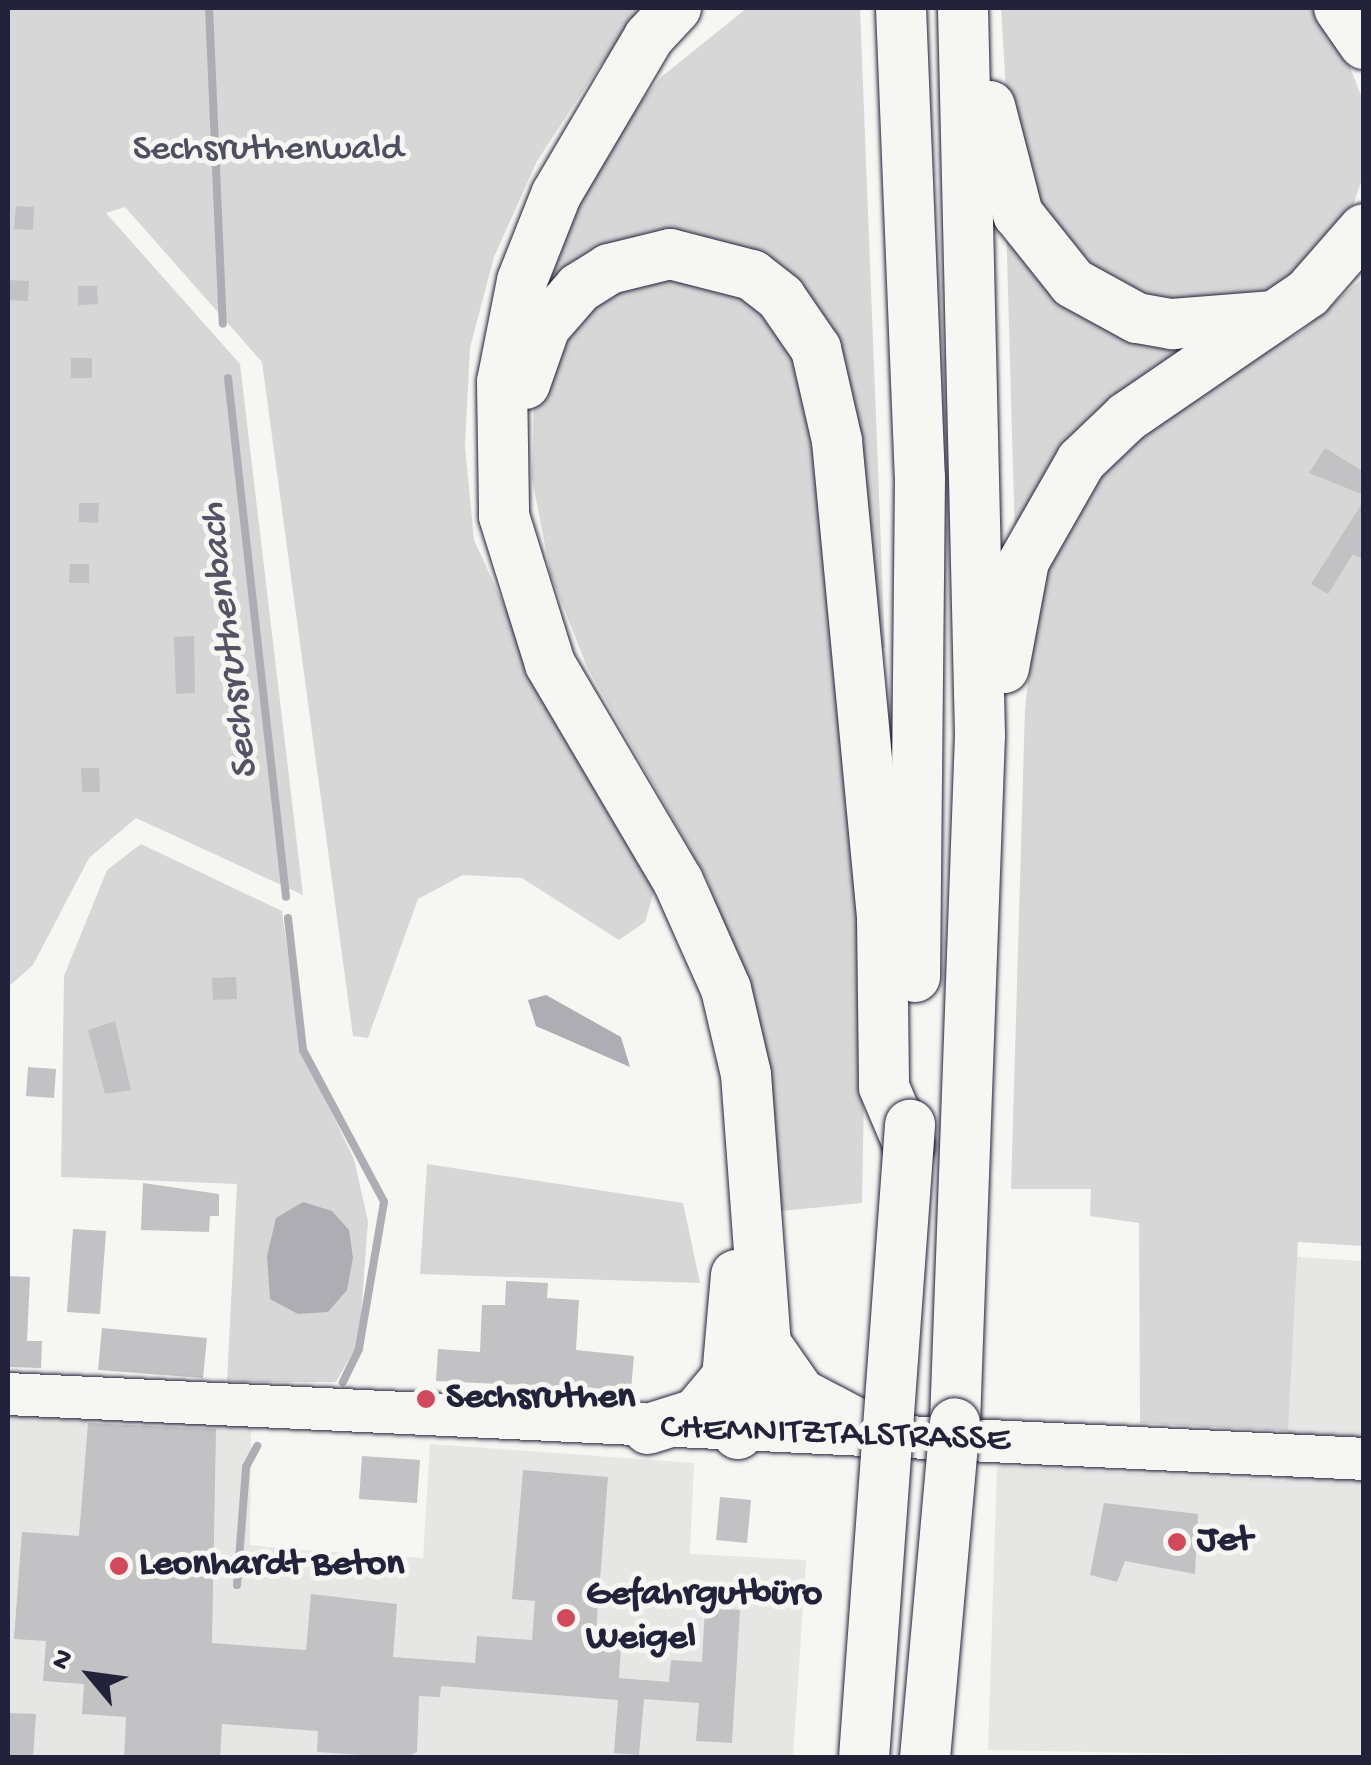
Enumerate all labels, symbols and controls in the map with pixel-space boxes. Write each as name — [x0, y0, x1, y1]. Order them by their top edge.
park label: Sechsruthenwald — [133, 128, 403, 174]
water label: Sechsruthenbach — [190, 500, 272, 782]
place label: Sechsruthen — [446, 1376, 635, 1422]
marker: Sechsruthen — [415, 1388, 437, 1410]
street label: CHEMNITZTALSTRASSE — [659, 1407, 1011, 1465]
place label: Jet — [1197, 1519, 1252, 1565]
marker: Jet — [1166, 1531, 1188, 1553]
place label: Leonhardt Beton — [139, 1543, 404, 1589]
marker: Leonhardt Beton — [108, 1555, 130, 1577]
place label: Gefahrgutbüro Weigel — [586, 1573, 822, 1662]
marker: Gefahrgutbüro Weigel — [555, 1607, 577, 1629]
north arrow — [40, 1625, 140, 1725]
text: N — [44, 1644, 82, 1676]

